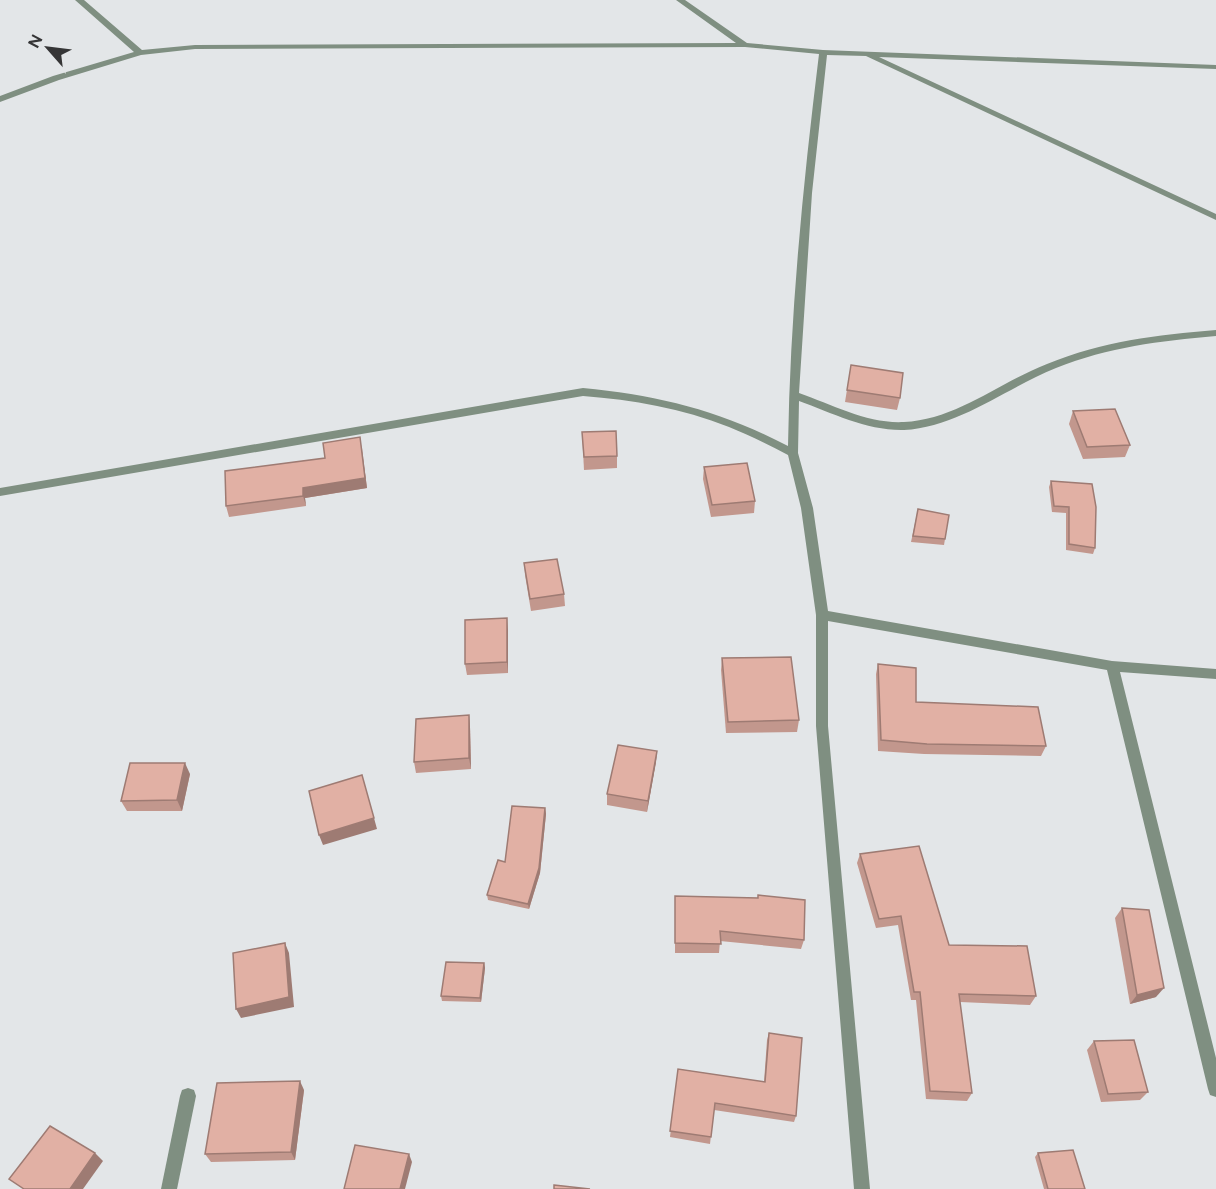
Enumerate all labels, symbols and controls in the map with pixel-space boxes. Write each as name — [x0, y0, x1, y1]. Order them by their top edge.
north arrow — [18, 18, 78, 78]
text: N — [24, 31, 46, 51]

